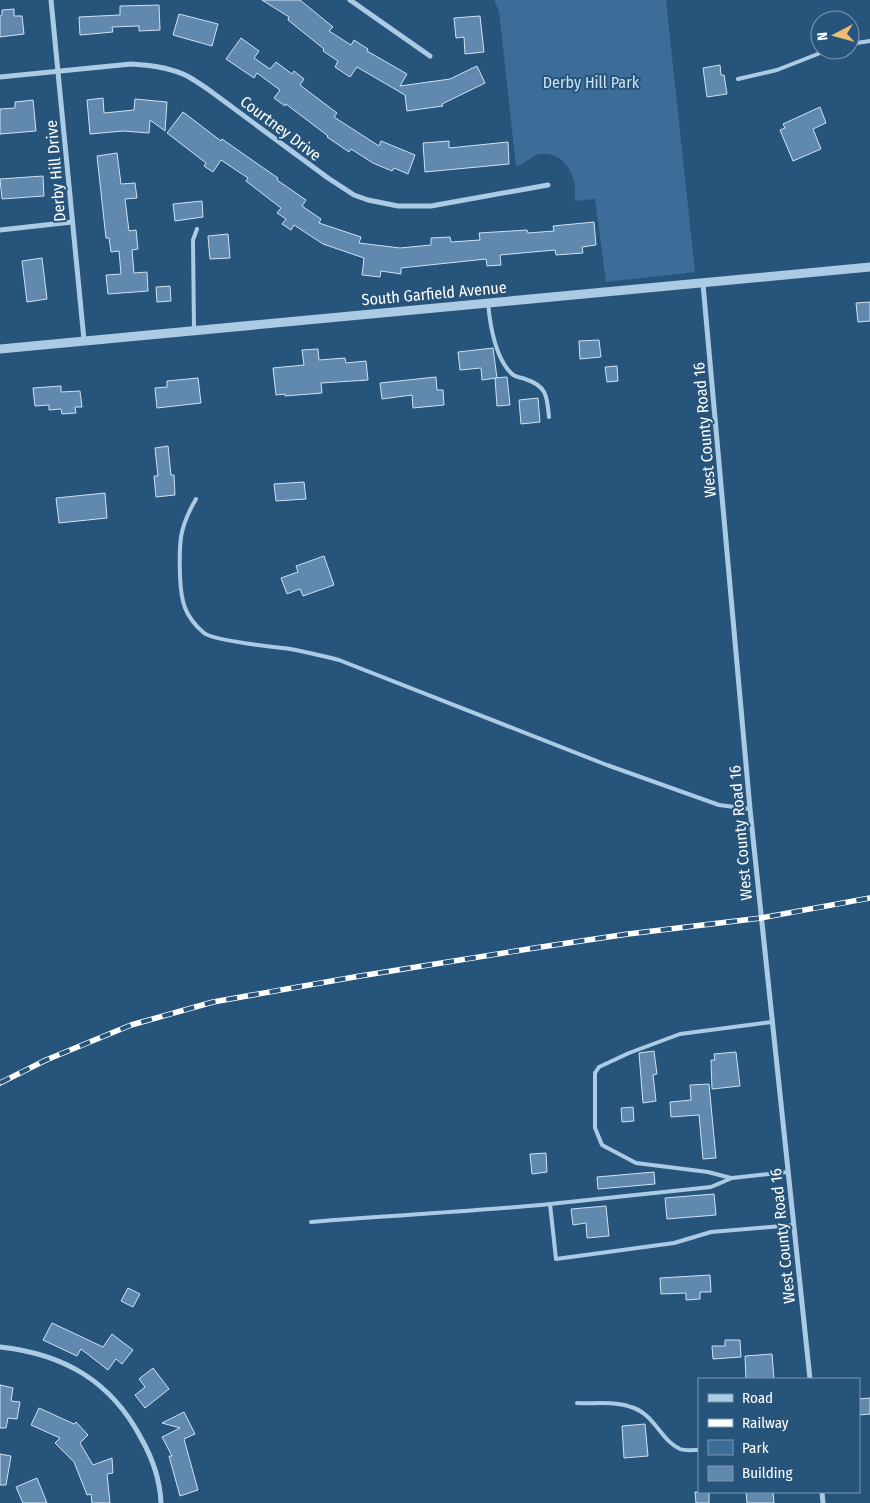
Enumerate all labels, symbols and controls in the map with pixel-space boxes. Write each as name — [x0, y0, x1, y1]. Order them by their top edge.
north arrow — [810, 10, 860, 60]
text: N — [814, 31, 831, 41]
park label: Derby Hill Park — [543, 73, 640, 92]
street label: Courtney Drive — [236, 92, 325, 165]
street label: Derby Hill Drive — [42, 119, 69, 223]
street label: South Garfield Avenue — [361, 278, 507, 309]
street label: West County Road 16 — [689, 361, 720, 498]
street label: West County Road 16 — [725, 764, 756, 901]
street label: West County Road 16 — [766, 1167, 799, 1304]
legend — [698, 1378, 860, 1493]
text: Road — [742, 1389, 773, 1407]
text: Railway — [742, 1414, 789, 1432]
text: Park — [742, 1439, 769, 1457]
text: Building — [742, 1464, 793, 1482]

